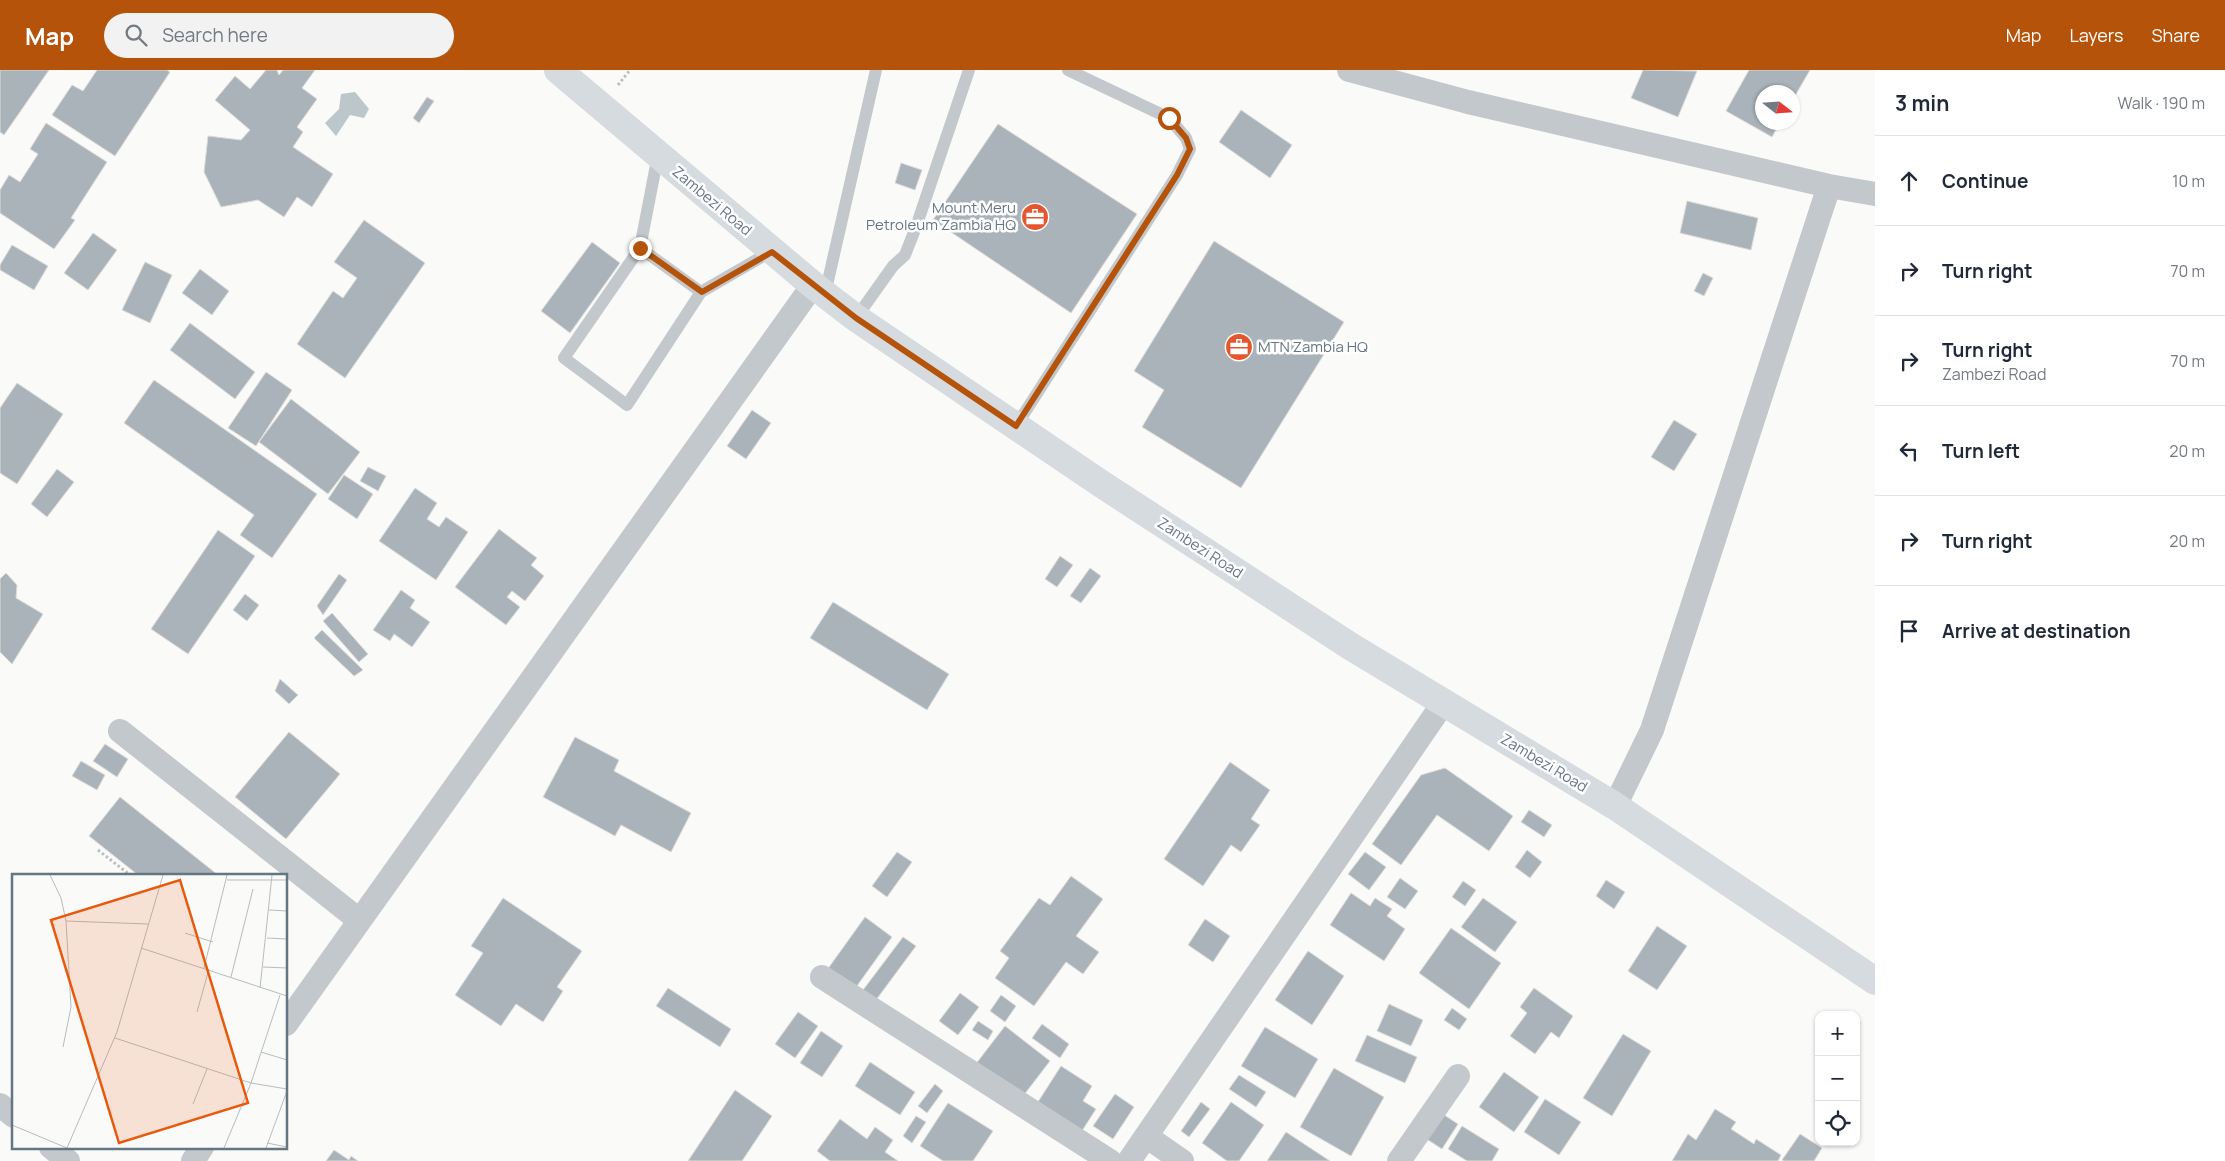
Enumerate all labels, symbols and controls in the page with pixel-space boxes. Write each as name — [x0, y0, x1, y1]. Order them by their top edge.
search box — [104, 13, 454, 58]
text: Map — [25, 19, 74, 52]
icon: search — [122, 21, 150, 49]
text: Search here — [162, 22, 268, 48]
text: Map — [2006, 23, 2041, 47]
text: Layers — [2069, 23, 2123, 47]
text: Share — [2151, 23, 2200, 47]
north arrow — [1755, 85, 1800, 130]
text: 3 min — [1895, 89, 1949, 117]
text: Walk · 190 m — [2117, 92, 2205, 114]
route start — [1158, 107, 1181, 130]
street label: Zambezi Road — [668, 161, 757, 240]
icon: ahead — [1895, 167, 1923, 195]
text: Continue — [1942, 168, 2028, 194]
text: 10 m — [2172, 170, 2205, 192]
place label: Mount Meru Petroleum Zambia HQ — [866, 197, 1016, 235]
office icon: Mount Meru Petroleum Zambia HQ — [1020, 202, 1050, 232]
route end — [629, 237, 652, 260]
icon: right — [1895, 257, 1923, 285]
text: Turn right — [1942, 258, 2032, 284]
text: 70 m — [2170, 260, 2205, 282]
office icon: MTN Zambia HQ — [1224, 332, 1254, 362]
place label: MTN Zambia HQ — [1258, 336, 1368, 357]
text: Turn right — [1942, 337, 2032, 363]
icon: right — [1895, 347, 1923, 375]
text: 70 m — [2170, 350, 2205, 372]
text: Zambezi Road — [1942, 363, 2046, 385]
icon: left — [1895, 437, 1923, 465]
text: Turn left — [1942, 438, 2020, 464]
text: 20 m — [2169, 440, 2205, 462]
street label: Zambezi Road — [1153, 512, 1247, 583]
icon: right — [1895, 527, 1923, 555]
text: Turn right — [1942, 528, 2032, 554]
text: 20 m — [2169, 530, 2205, 552]
icon: arrive — [1895, 617, 1923, 645]
text: Arrive at destination — [1942, 618, 2131, 644]
street label: Zambezi Road — [1497, 728, 1592, 797]
inset map — [12, 874, 288, 1148]
map controls — [1815, 1011, 1860, 1146]
button: + — [1815, 1011, 1860, 1056]
button: − — [1815, 1056, 1860, 1101]
button: locate — [1815, 1101, 1860, 1146]

